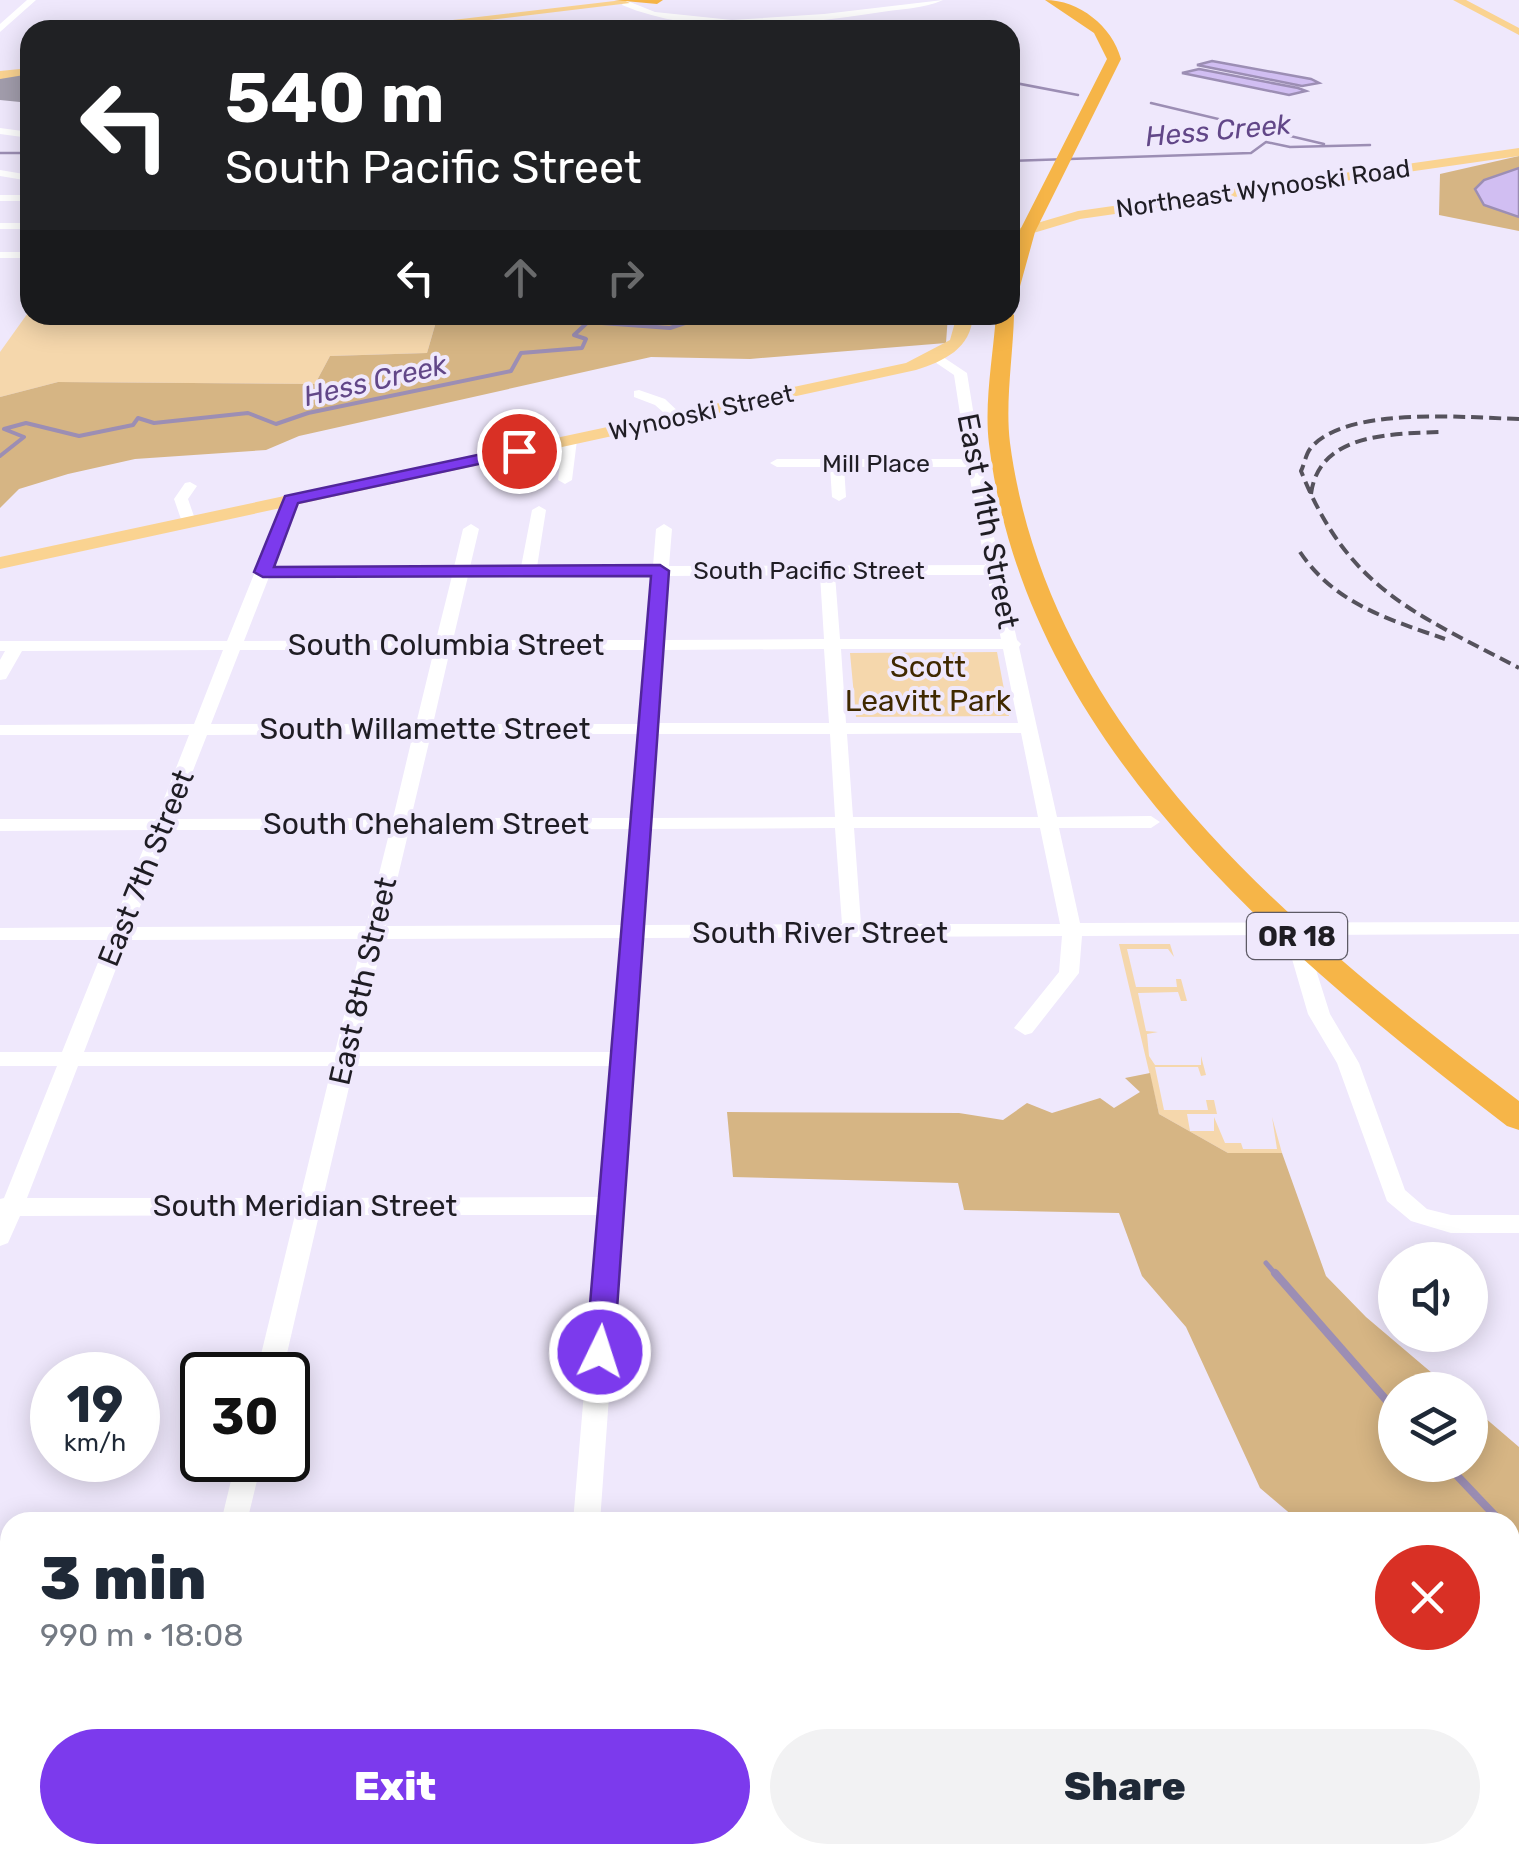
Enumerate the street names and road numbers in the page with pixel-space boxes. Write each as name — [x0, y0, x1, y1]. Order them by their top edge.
street label: Northeast Wynooski Road — [1114, 153, 1412, 224]
street label: Wynooski Street — [606, 379, 796, 446]
street label: East 11th Street — [949, 410, 1027, 632]
street label: Mill Place — [822, 449, 930, 478]
street label: South Pacific Street — [693, 556, 925, 585]
street label: South Columbia Street — [288, 627, 604, 663]
street label: South Willamette Street — [260, 711, 591, 747]
street label: East 7th Street — [90, 764, 202, 971]
street label: South Chehalem Street — [263, 806, 589, 842]
street label: East 8th Street — [322, 873, 404, 1088]
road number: OR 18 — [1247, 913, 1347, 959]
street label: South River Street — [692, 915, 948, 951]
street label: South Meridian Street — [153, 1188, 458, 1224]

